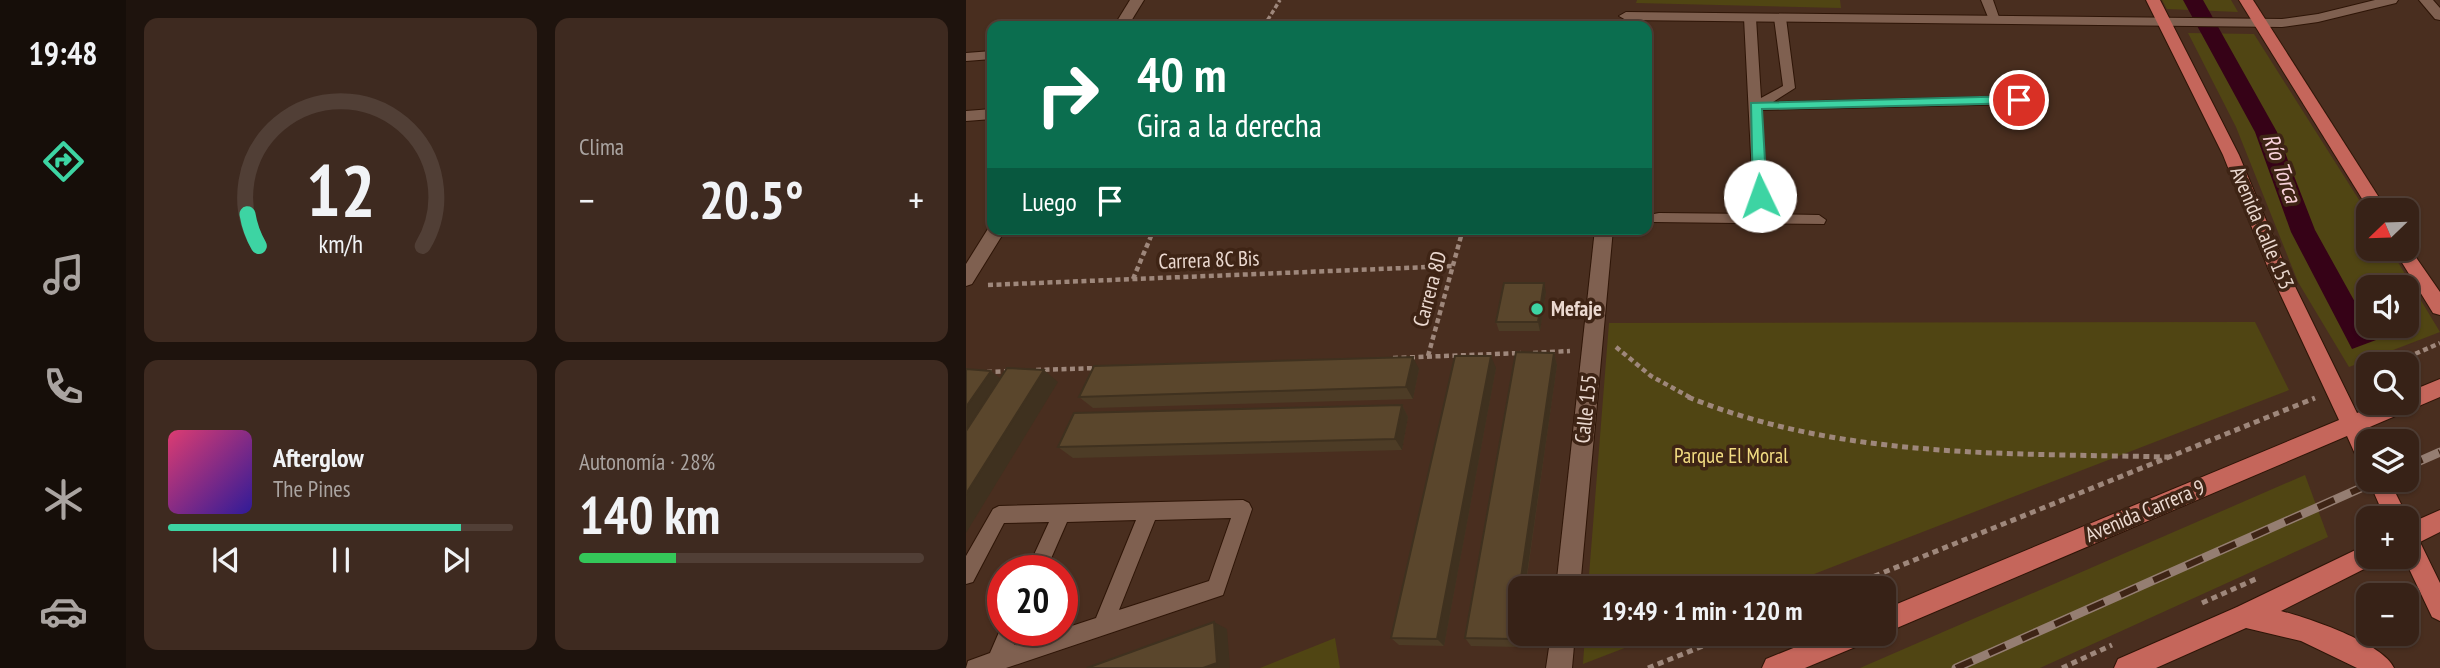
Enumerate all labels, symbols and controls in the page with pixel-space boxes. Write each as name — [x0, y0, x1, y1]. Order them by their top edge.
text: 19:48 — [28, 32, 98, 74]
text: 40 m — [1137, 42, 1226, 106]
icon: right — [1022, 49, 1113, 140]
pin — [1989, 70, 2049, 130]
icon: arrive — [2000, 81, 2038, 119]
text: Gira a la derecha — [1137, 104, 1322, 146]
water label: Río Torca — [2257, 129, 2309, 208]
text: Clima — [579, 132, 624, 161]
icon: directions — [39, 137, 88, 186]
text: 12 — [306, 142, 375, 236]
position arrow — [1723, 159, 1797, 233]
street label: Avenida Calle 153 — [2224, 162, 2300, 293]
text: 20.5° — [699, 166, 804, 233]
text: − — [579, 175, 595, 224]
text: + — [908, 175, 924, 224]
icon: arrive — [1091, 182, 1129, 220]
text: Luego — [1022, 185, 1077, 218]
north arrow — [2356, 198, 2418, 261]
map controls — [2356, 198, 2419, 646]
text: km/h — [318, 228, 363, 260]
street label: Carrera 8C Bis — [1158, 244, 1260, 275]
street label: Carrera 8D — [1407, 248, 1453, 330]
icon: music — [39, 250, 88, 299]
button: sound — [2356, 275, 2419, 338]
place label: Mefaje — [1551, 295, 1602, 322]
marker: Mefaje — [1529, 301, 1545, 317]
button: search — [2356, 352, 2419, 415]
icon: phone — [39, 362, 88, 411]
street label: Calle 155 — [1568, 373, 1603, 445]
button: layers — [2356, 429, 2419, 492]
text: Afterglow — [273, 441, 364, 474]
park label: Parque El Moral — [1674, 442, 1788, 469]
text: Autonomía · 28% — [579, 447, 715, 476]
street label: Avenida Carrera 9 — [2081, 473, 2209, 548]
text: The Pines — [273, 474, 351, 503]
icon: climate — [39, 475, 88, 524]
text: 140 km — [579, 481, 720, 548]
button: + — [2356, 506, 2419, 569]
icon: previous — [207, 541, 245, 579]
icon: pause — [322, 541, 360, 579]
icon: next — [437, 541, 475, 579]
speed limit sign: 20 — [987, 555, 1078, 646]
button: − — [2356, 583, 2419, 646]
icon: car — [39, 587, 88, 636]
text: 19:49 · 1 min · 120 m — [1602, 594, 1802, 627]

